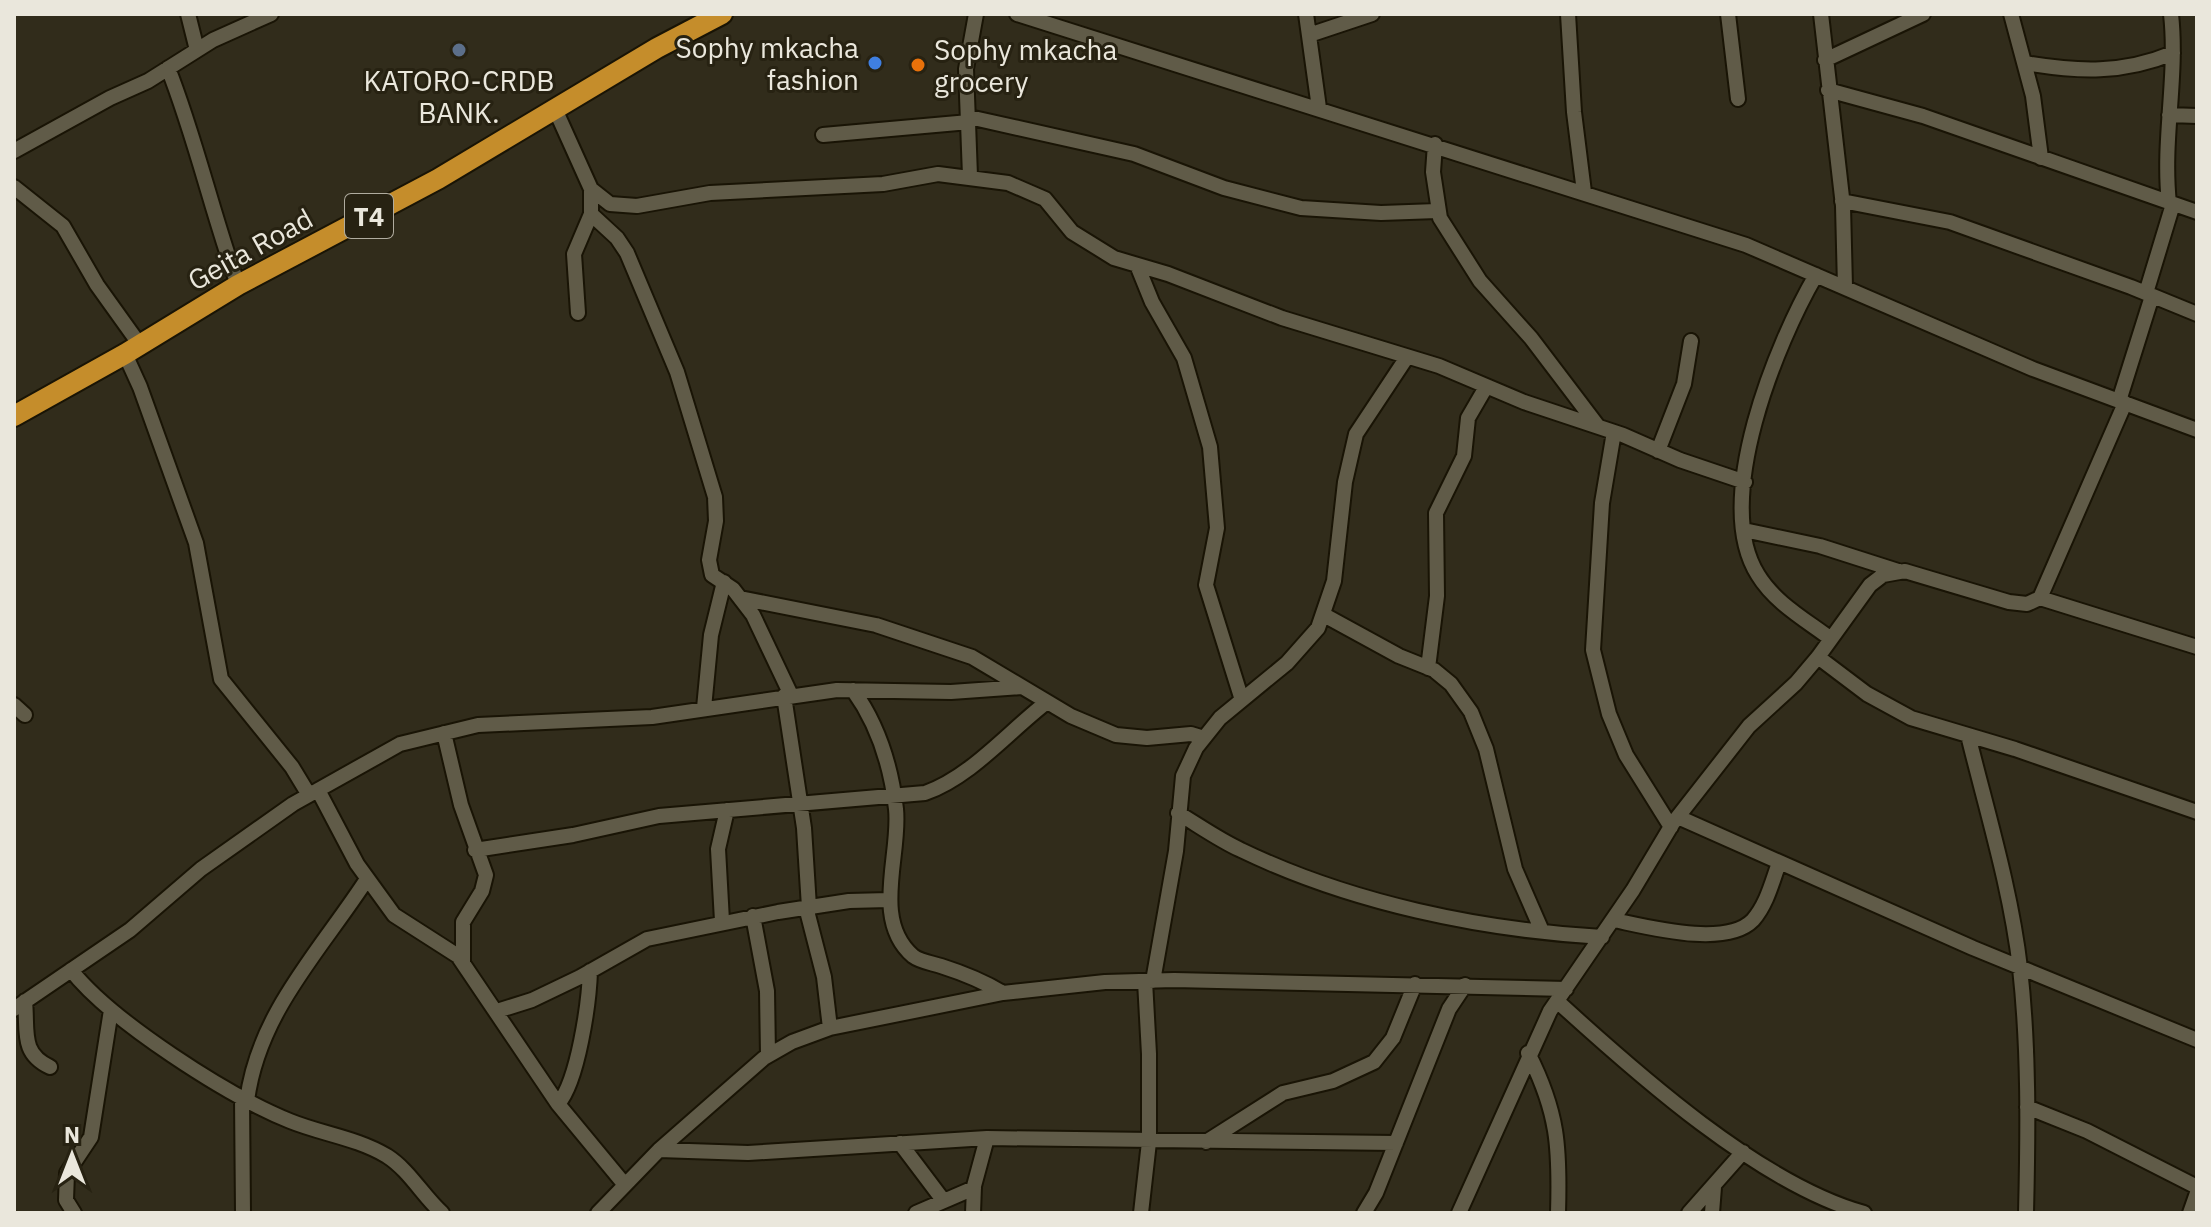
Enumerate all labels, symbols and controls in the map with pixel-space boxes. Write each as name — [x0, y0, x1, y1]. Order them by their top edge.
place label: Sophy mkacha fashion — [676, 29, 859, 98]
place label: Sophy mkacha grocery — [934, 31, 1117, 100]
marker: KATORO-CRDB BANK. — [450, 41, 468, 59]
marker: Sophy mkacha fashion — [866, 54, 884, 72]
marker: Sophy mkacha grocery — [909, 56, 927, 74]
place label: KATORO-CRDB BANK. — [363, 62, 555, 131]
road number: T4 — [345, 194, 393, 238]
street label: Geita Road — [181, 199, 319, 299]
north arrow — [32, 1115, 112, 1195]
text: N — [64, 1120, 80, 1149]

